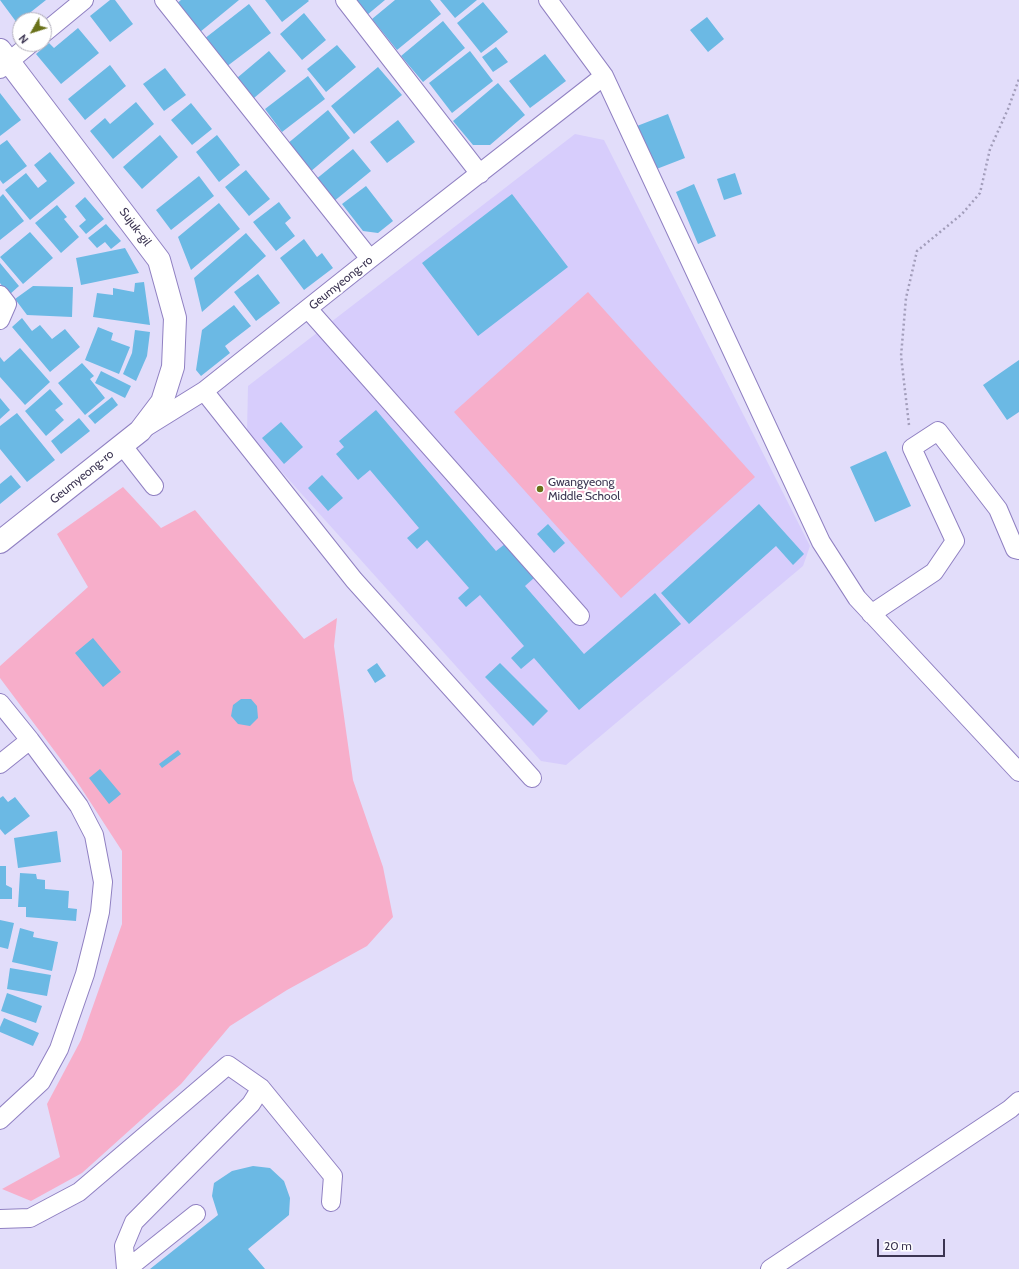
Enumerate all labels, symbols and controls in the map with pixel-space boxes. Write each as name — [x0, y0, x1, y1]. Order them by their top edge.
north arrow — [12, 12, 52, 52]
text: N — [16, 31, 31, 46]
street label: Sujuk-gil — [116, 205, 154, 249]
street label: Geumyeong-ro — [306, 253, 376, 313]
street label: Geumyeong-ro — [47, 447, 117, 507]
place label: Gwangyeong Middle School — [548, 475, 620, 503]
marker: Gwangyeong Middle School — [535, 484, 545, 494]
scale bar — [879, 1231, 947, 1257]
text: 20 m — [884, 1238, 912, 1253]

